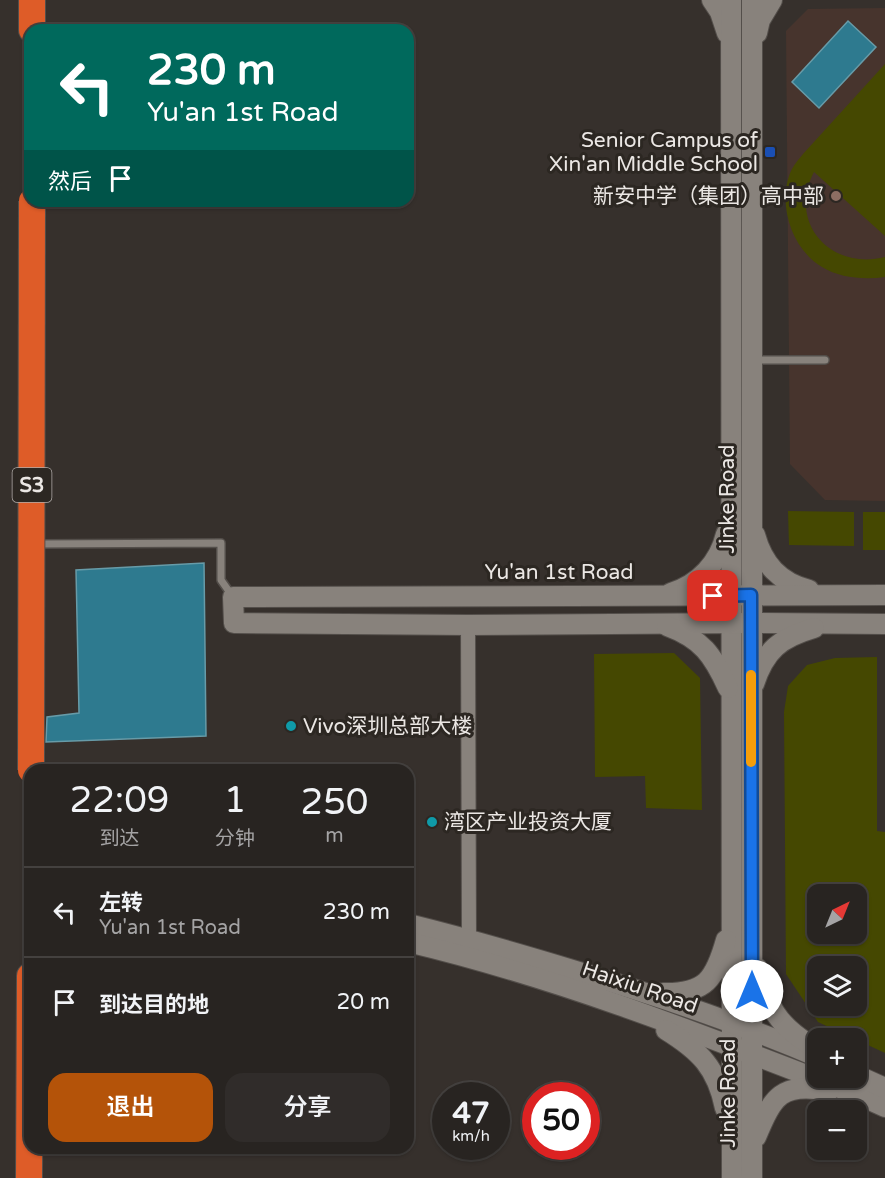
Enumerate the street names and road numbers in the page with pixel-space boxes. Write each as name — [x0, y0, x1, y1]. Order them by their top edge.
street label: Jinke Road — [715, 444, 740, 554]
road number: S3 — [12, 468, 51, 502]
street label: Yu'an 1st Road — [485, 560, 633, 585]
street label: Haixiu Road — [579, 956, 701, 1019]
street label: Jinke Road — [716, 1038, 741, 1148]

